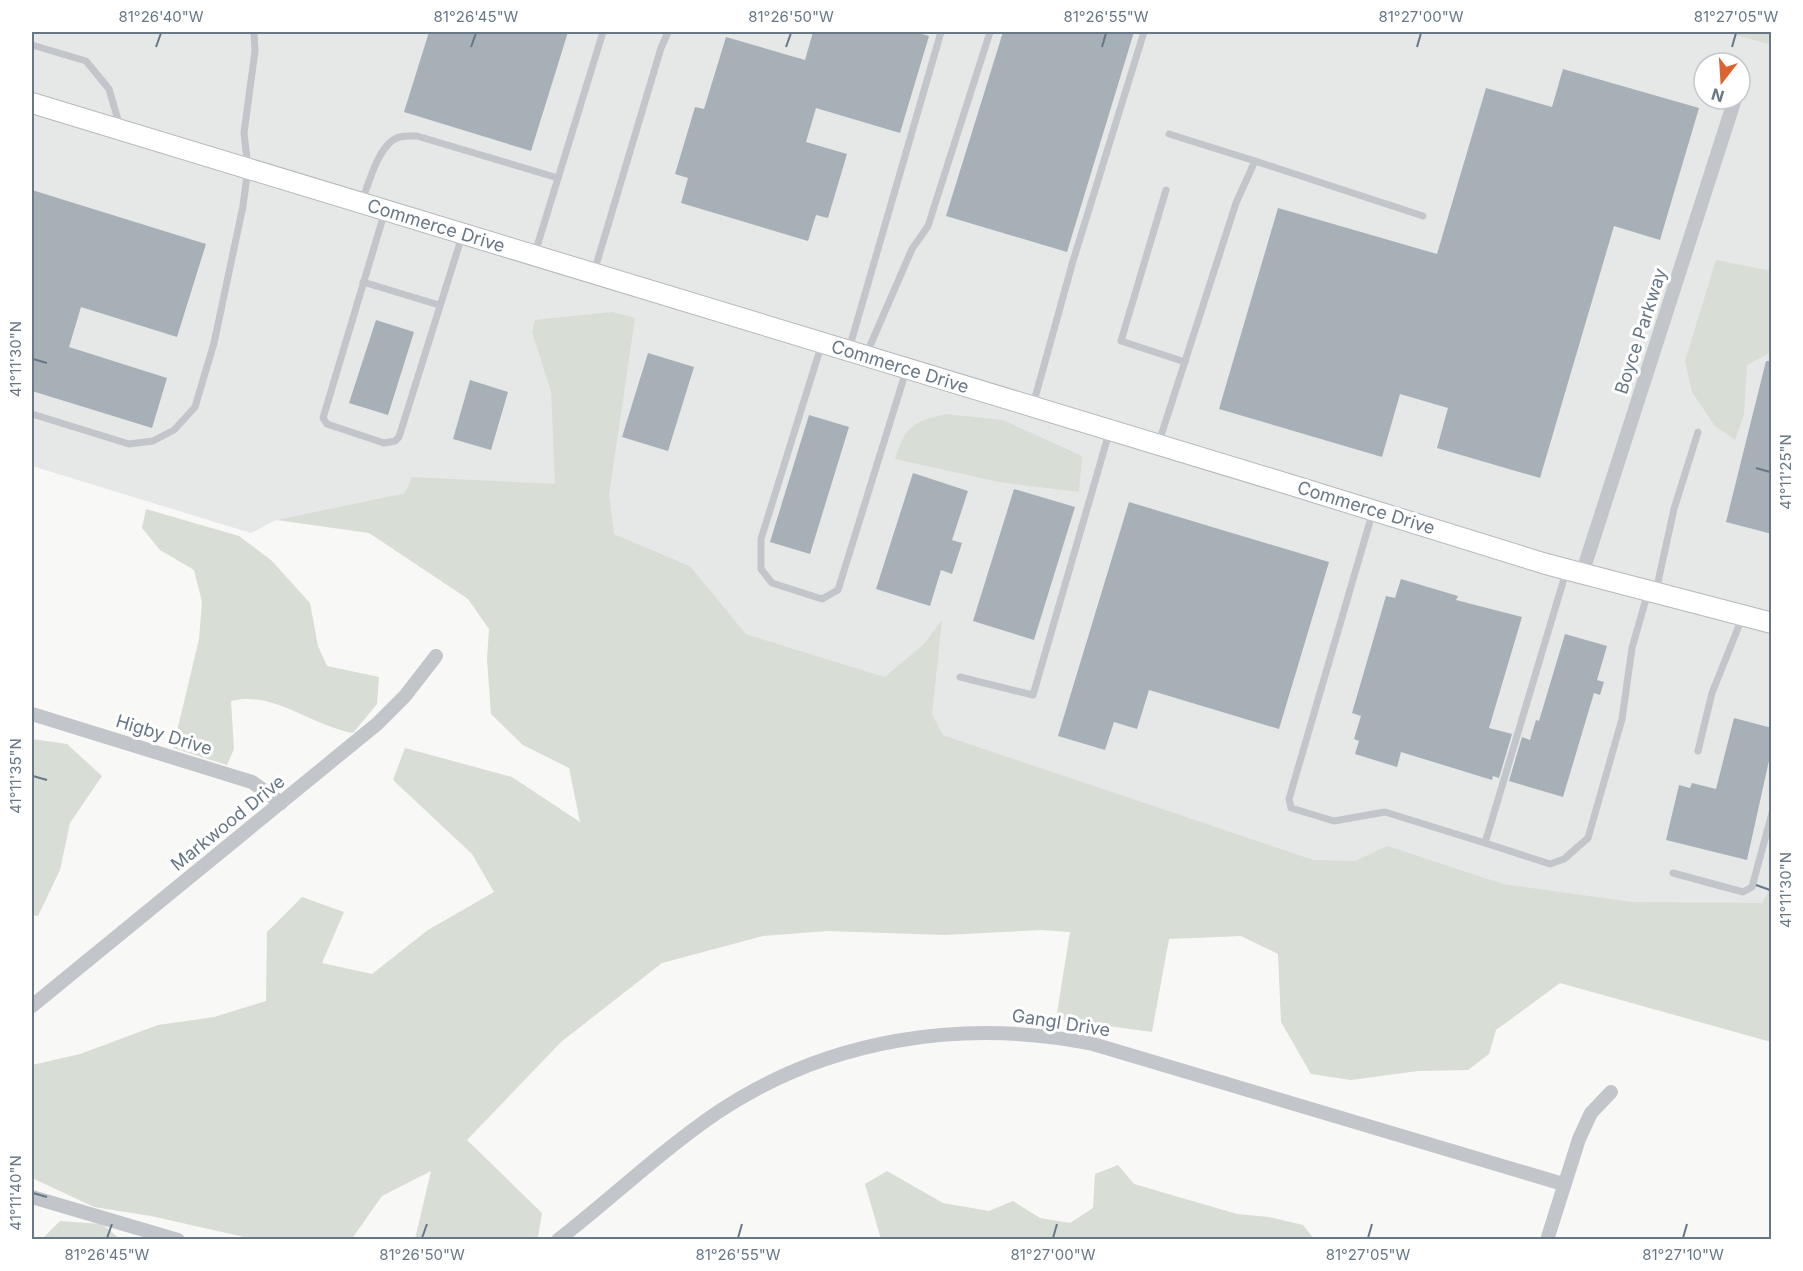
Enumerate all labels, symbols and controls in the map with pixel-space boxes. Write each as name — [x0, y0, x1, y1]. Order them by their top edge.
text: 81°26'40"W — [118, 7, 204, 26]
text: 81°26'45"W — [434, 7, 519, 26]
text: 81°26'50"W — [748, 7, 834, 26]
text: 81°26'55"W — [1063, 7, 1149, 26]
text: 81°27'00"W — [1378, 7, 1464, 26]
text: 81°27'05"W — [1694, 7, 1779, 26]
north arrow — [1692, 51, 1752, 111]
text: N — [1709, 84, 1726, 107]
street label: Commerce Drive — [365, 195, 508, 256]
street label: Boyce Parkway — [1610, 265, 1671, 396]
text: 41°11'30"N — [6, 321, 25, 397]
street label: Commerce Drive — [829, 336, 972, 397]
text: 41°11'25"N — [1776, 434, 1795, 510]
street label: Commerce Drive — [1295, 477, 1438, 538]
street label: Higby Drive — [114, 710, 215, 759]
text: 41°11'35"N — [6, 738, 25, 814]
street label: Markwood Drive — [167, 770, 289, 875]
text: 41°11'30"N — [1776, 852, 1795, 928]
street label: Gangl Drive — [1010, 1004, 1112, 1041]
text: 41°11'40"N — [6, 1155, 25, 1231]
text: 81°26'45"W — [65, 1245, 150, 1264]
text: 81°26'50"W — [379, 1245, 465, 1264]
text: 81°26'55"W — [695, 1245, 781, 1264]
text: 81°27'00"W — [1010, 1245, 1096, 1264]
text: 81°27'05"W — [1326, 1245, 1411, 1264]
text: 81°27'10"W — [1642, 1245, 1724, 1264]

